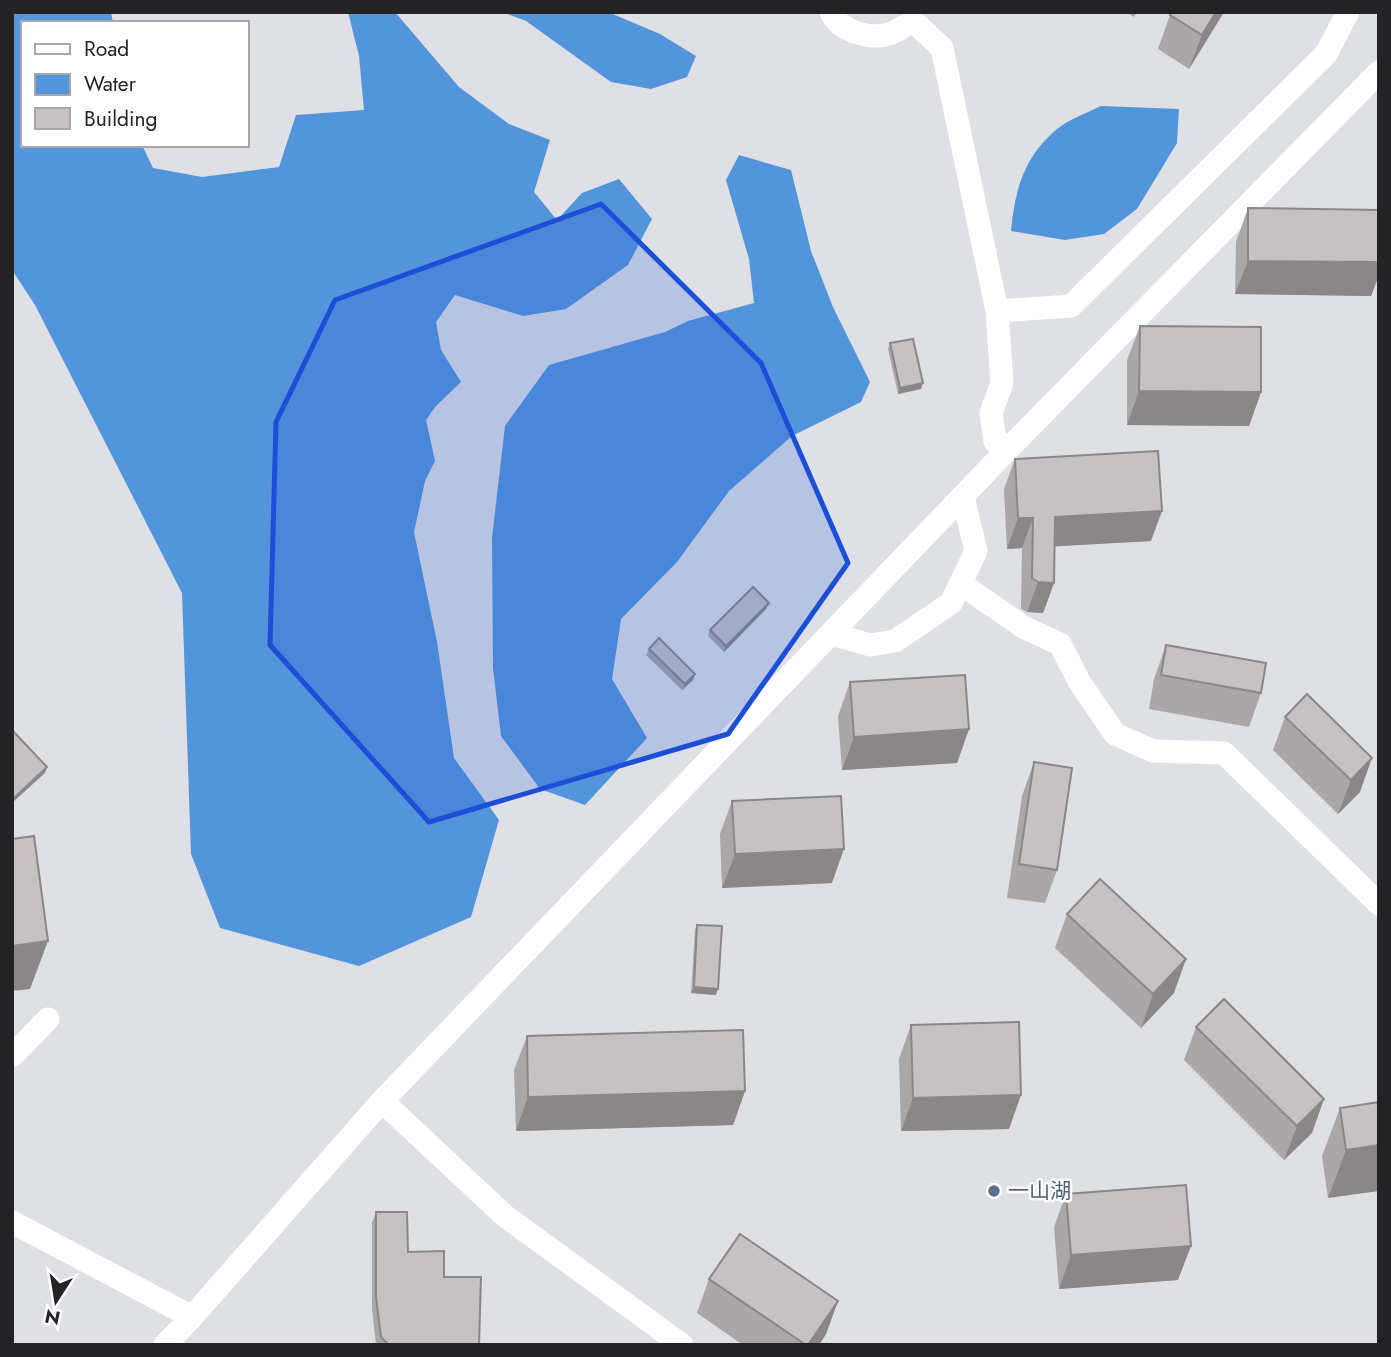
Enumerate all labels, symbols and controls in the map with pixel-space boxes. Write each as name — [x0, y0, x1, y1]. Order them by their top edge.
legend — [21, 21, 248, 147]
text: Road — [84, 34, 129, 64]
text: Water — [84, 69, 137, 99]
text: Building — [84, 104, 157, 134]
place label: 一山湖 — [1008, 1176, 1071, 1206]
marker: 一山湖 — [986, 1183, 1002, 1199]
north arrow — [21, 1266, 91, 1336]
text: N — [42, 1302, 63, 1332]

